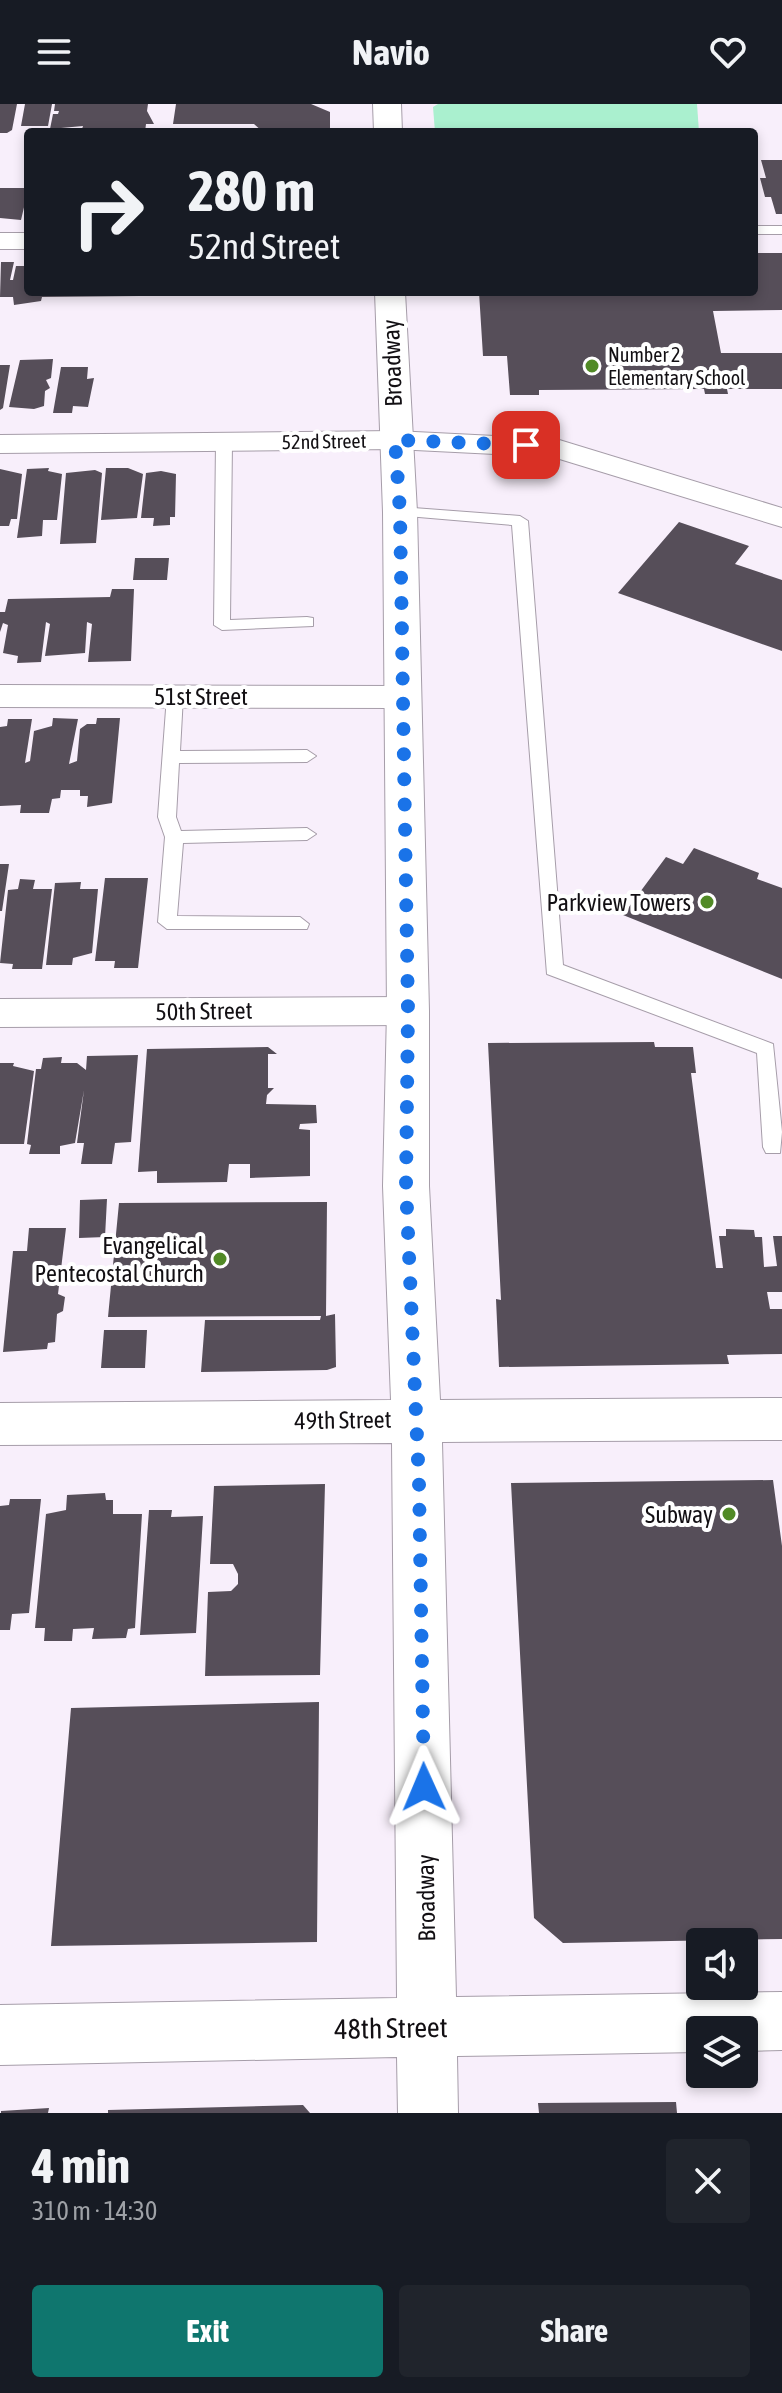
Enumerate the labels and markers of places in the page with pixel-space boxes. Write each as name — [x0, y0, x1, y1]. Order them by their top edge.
place label: Number 2 Elementary School — [608, 343, 746, 389]
marker: Number 2 Elementary School — [583, 357, 601, 375]
pin — [492, 411, 560, 479]
place label: Parkview Towers — [547, 889, 691, 916]
marker: Parkview Towers — [698, 893, 716, 911]
place label: Evangelical Pentecostal Church — [35, 1232, 205, 1287]
marker: Evangelical Pentecostal Church — [211, 1250, 229, 1268]
place label: Subway — [645, 1501, 713, 1528]
marker: Subway — [720, 1505, 738, 1523]

